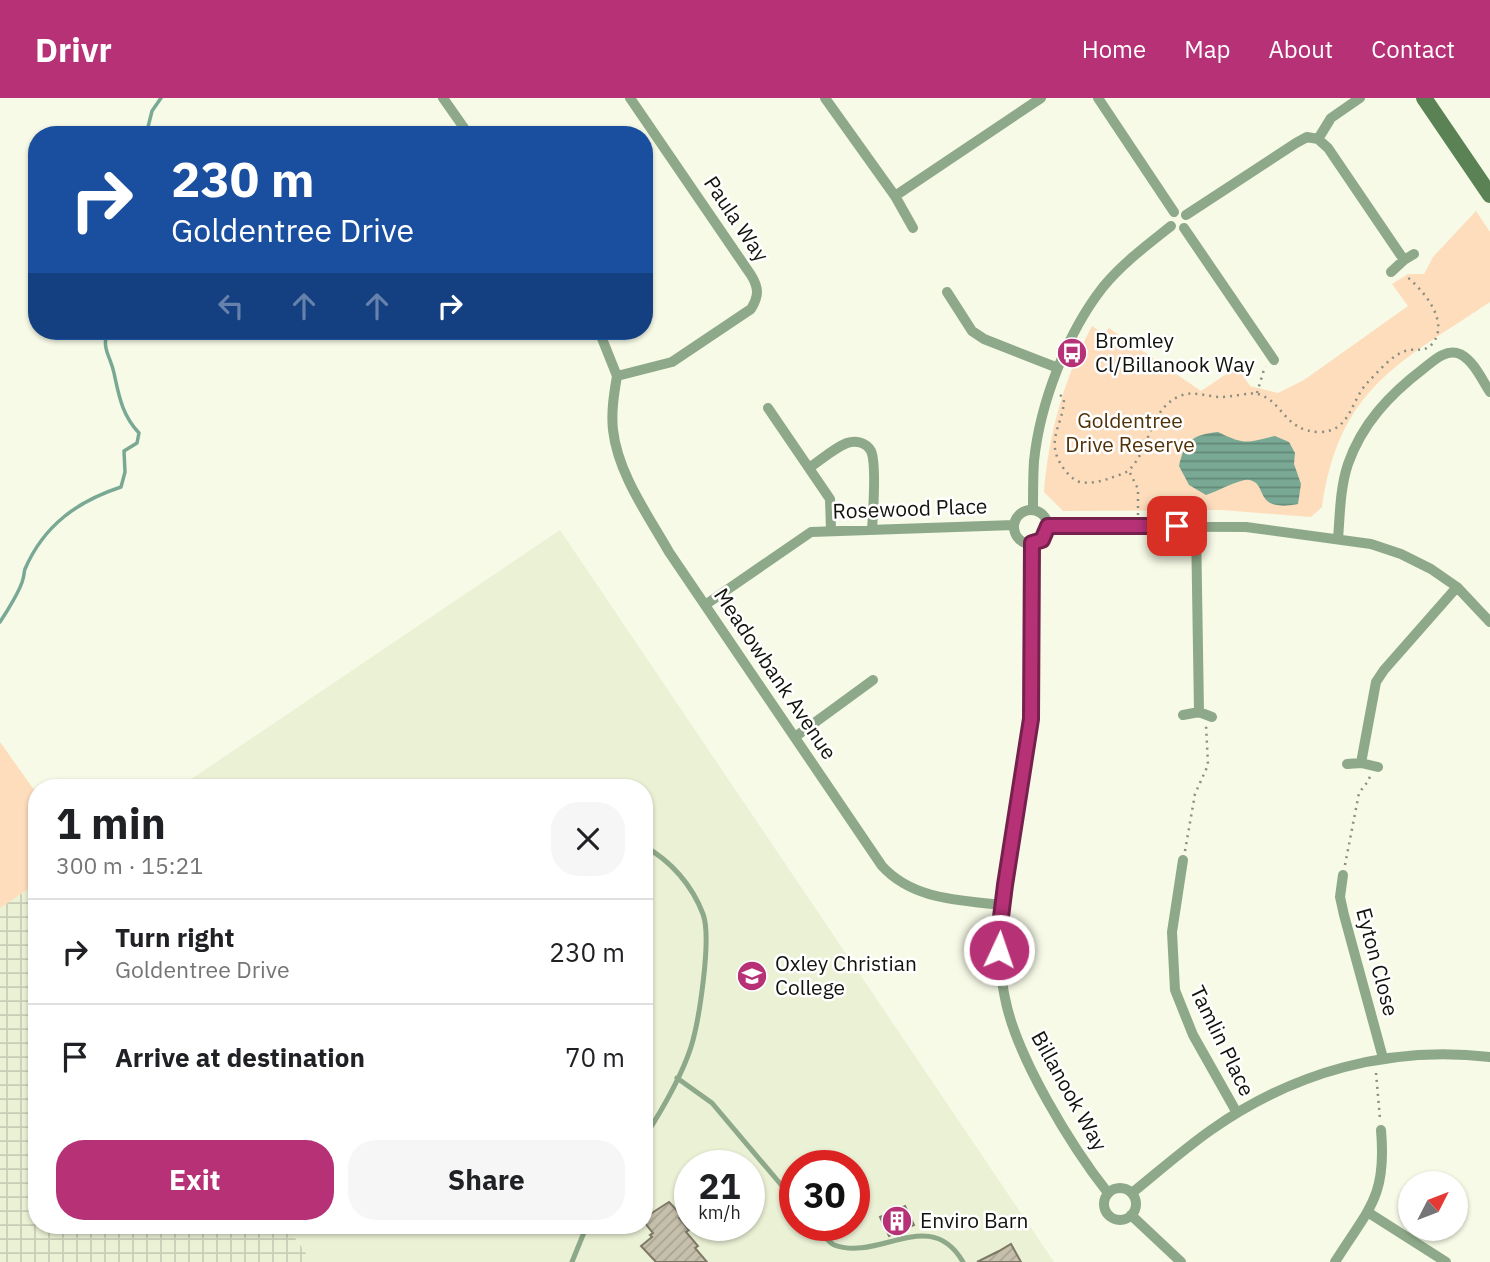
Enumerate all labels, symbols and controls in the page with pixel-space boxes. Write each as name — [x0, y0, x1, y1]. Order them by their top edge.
text: Drivr — [35, 28, 112, 71]
text: Home — [1082, 33, 1146, 65]
text: Map — [1184, 33, 1230, 65]
text: About — [1268, 33, 1333, 65]
text: Contact — [1371, 33, 1455, 65]
text: 230 m — [171, 147, 315, 210]
icon: right — [56, 154, 147, 245]
street label: Paula Way — [698, 170, 776, 267]
text: Goldentree Drive — [171, 209, 414, 251]
icon: left — [212, 287, 250, 325]
icon: ahead — [285, 287, 323, 325]
icon: ahead — [358, 287, 396, 325]
icon: right — [431, 287, 469, 325]
place label: Bromley Cl/Billanook Way — [1095, 326, 1255, 378]
bus stop icon: Bromley Cl/Billanook Way — [1055, 336, 1089, 370]
park label: Goldentree Drive Reserve — [1065, 406, 1195, 458]
street label: Rosewood Place — [832, 491, 988, 525]
pin — [1147, 496, 1207, 556]
icon: arrive — [1158, 507, 1196, 545]
street label: Meadowbank Avenue — [708, 582, 844, 765]
text: 1 min — [56, 796, 166, 851]
button: close — [551, 802, 625, 876]
text: 300 m · 15:21 — [56, 850, 203, 880]
street label: Eyton Close — [1350, 905, 1406, 1019]
position arrow — [962, 913, 1036, 987]
text: Turn right — [115, 920, 234, 954]
icon: right — [56, 933, 94, 971]
text: 230 m — [549, 935, 625, 969]
place label: Oxley Christian College — [775, 949, 917, 1001]
text: Goldentree Drive — [115, 954, 290, 984]
school or university icon: Oxley Christian College — [735, 959, 769, 993]
street label: Tamlin Place — [1184, 981, 1262, 1100]
street label: Billanook Way — [1025, 1026, 1115, 1156]
icon: arrive — [56, 1038, 94, 1076]
text: Arrive at destination — [115, 1040, 365, 1074]
text: 70 m — [565, 1040, 625, 1074]
button: Exit — [56, 1140, 334, 1220]
button: Share — [348, 1140, 625, 1220]
speed limit sign: 30 — [779, 1150, 870, 1241]
text: 21 — [698, 1163, 741, 1209]
north arrow — [1398, 1171, 1468, 1241]
map controls — [1398, 1171, 1468, 1241]
text: km/h — [698, 1201, 741, 1224]
building icon: Enviro Barn — [880, 1204, 914, 1238]
place label: Enviro Barn — [920, 1206, 1028, 1234]

